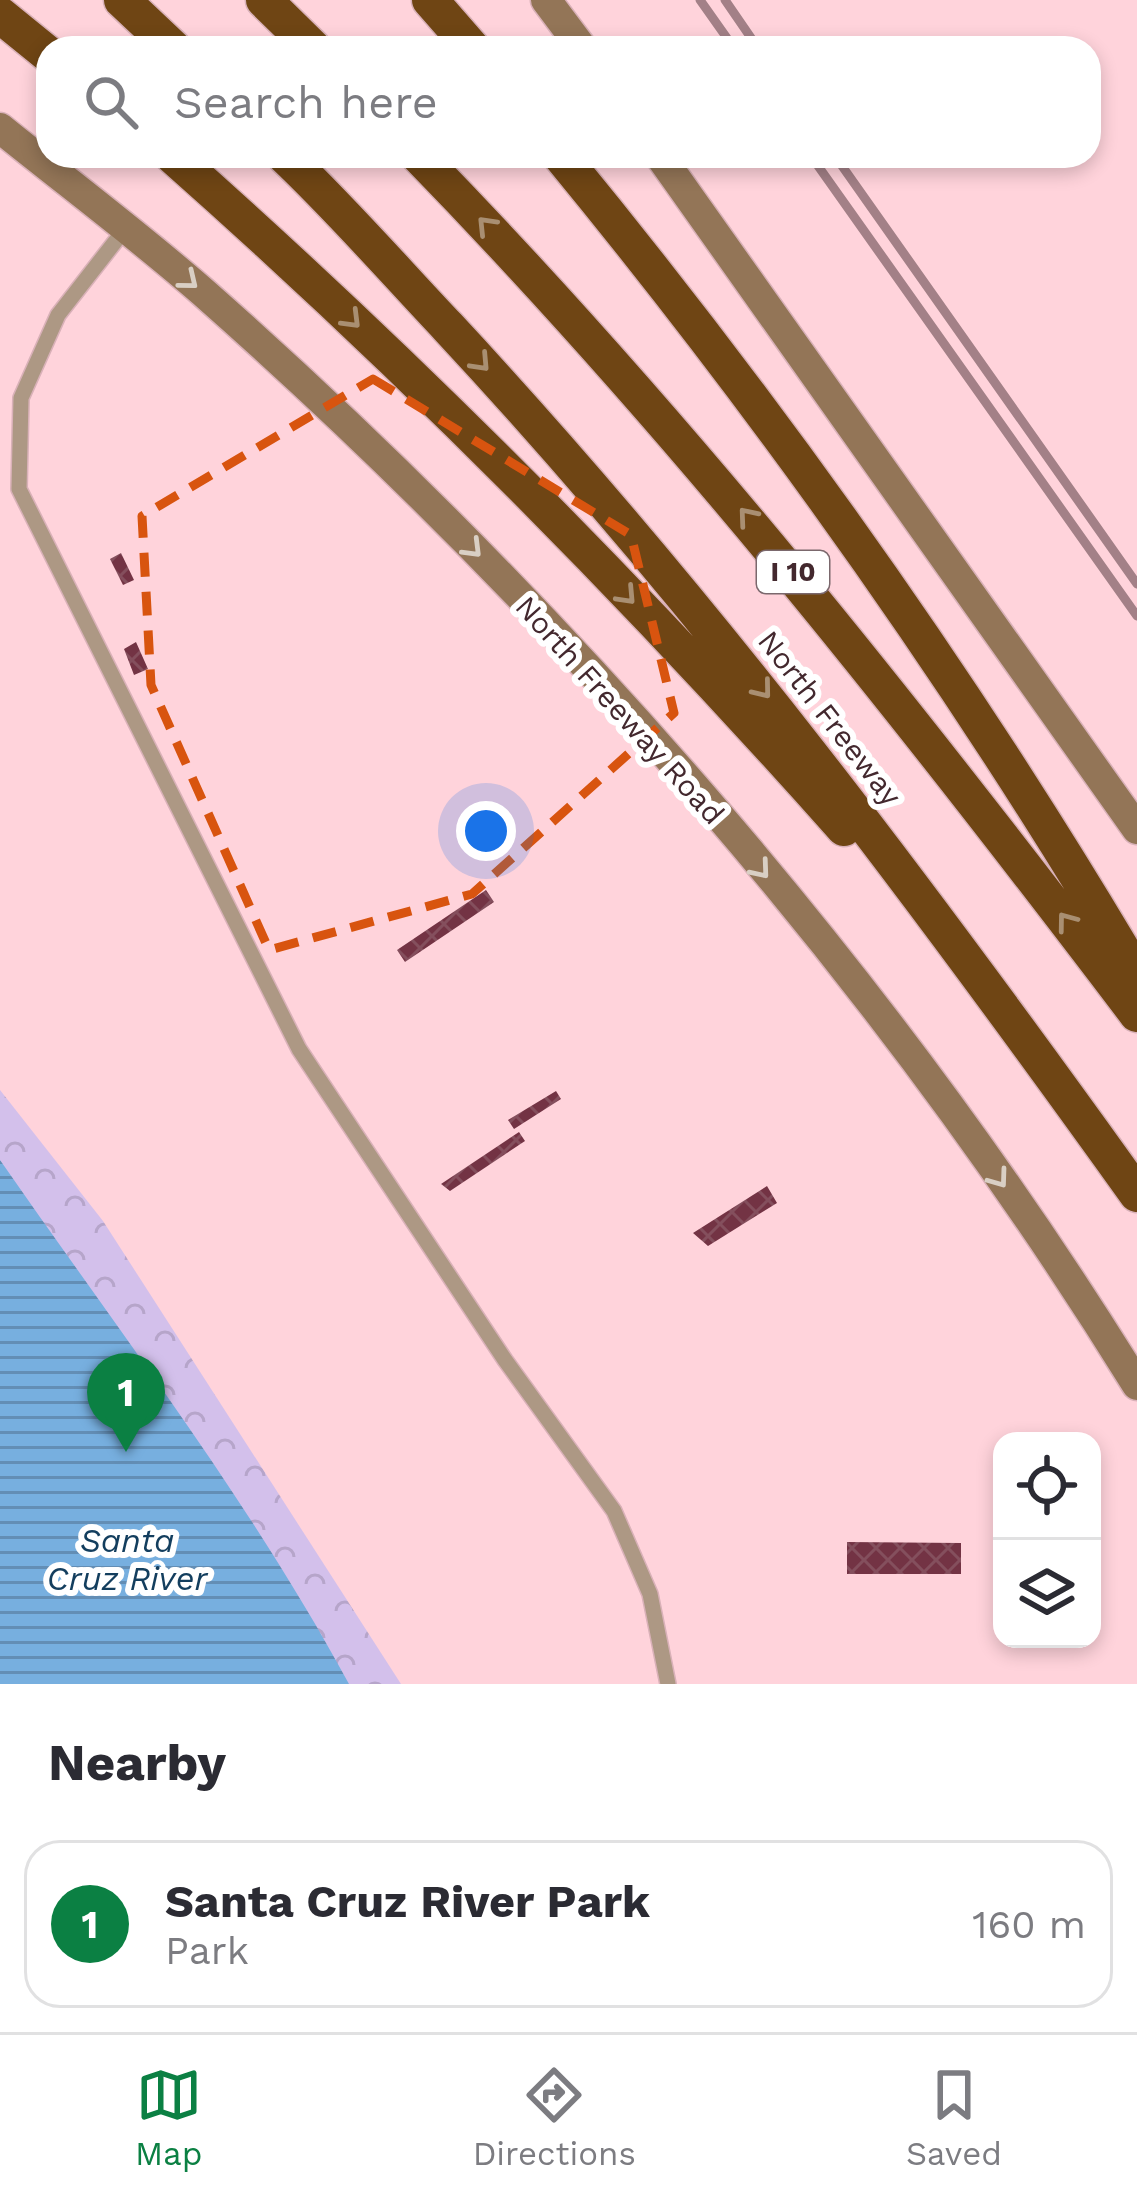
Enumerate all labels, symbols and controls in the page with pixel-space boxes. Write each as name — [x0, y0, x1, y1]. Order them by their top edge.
search box — [36, 36, 1101, 168]
icon: search — [78, 69, 144, 135]
text: Search here — [174, 76, 438, 129]
one-way arrow — [479, 218, 501, 239]
one-way arrow — [175, 267, 197, 288]
one-way arrow — [338, 305, 360, 327]
one-way arrow — [467, 350, 488, 371]
one-way arrow — [739, 507, 761, 529]
one-way arrow — [458, 535, 480, 557]
road number: I 10 — [757, 551, 829, 593]
one-way arrow — [613, 582, 635, 604]
street label: North Freeway Road — [508, 589, 732, 831]
street label: North Freeway — [751, 624, 909, 813]
one-way arrow — [749, 677, 770, 699]
your location — [456, 801, 516, 861]
one-way arrow — [747, 856, 769, 878]
one-way arrow — [1059, 912, 1081, 934]
one-way arrow — [985, 1166, 1007, 1187]
pin: 1 — [87, 1353, 165, 1452]
map controls — [993, 1432, 1101, 1648]
button: locate — [993, 1432, 1101, 1540]
water label: Santa Cruz River — [47, 1521, 209, 1598]
button: layers — [993, 1540, 1101, 1648]
text: Nearby — [48, 1733, 226, 1792]
text: Santa Cruz River Park — [165, 1875, 650, 1928]
text: 1 — [82, 1902, 98, 1947]
text: 160 m — [972, 1902, 1086, 1947]
text: Park — [165, 1928, 249, 1973]
tab: Map — [135, 2062, 202, 2173]
tab: Directions — [473, 2062, 636, 2173]
tab: Saved — [906, 2062, 1002, 2173]

